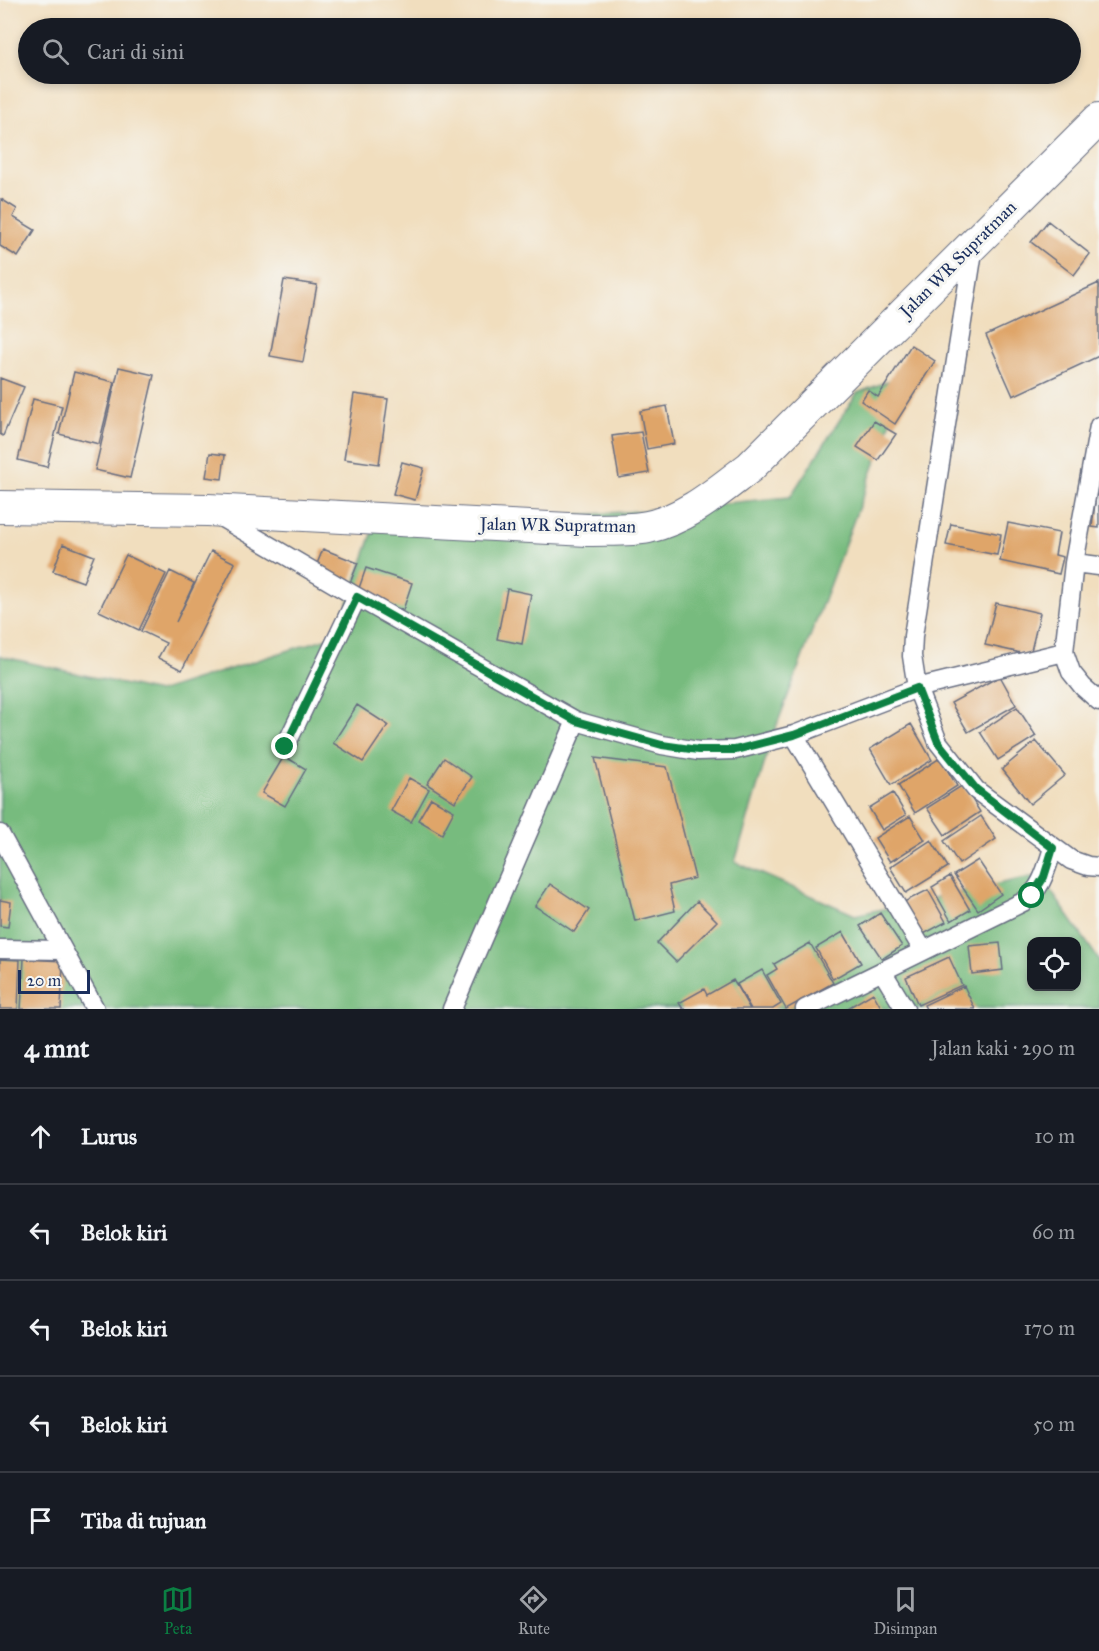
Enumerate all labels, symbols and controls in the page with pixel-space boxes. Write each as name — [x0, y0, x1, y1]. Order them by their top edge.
search box — [18, 18, 1081, 84]
icon: search — [39, 35, 72, 68]
text: Cari di sini — [87, 38, 184, 65]
street label: Jalan WR Supratman — [894, 196, 1022, 324]
street label: Jalan WR Supratman — [478, 513, 637, 538]
route end — [271, 733, 297, 759]
route start — [1018, 882, 1044, 908]
map controls — [1027, 937, 1081, 991]
button: locate — [1027, 937, 1081, 991]
scale bar — [18, 967, 90, 995]
text: 20 m — [27, 971, 61, 990]
text: 4 mnt — [24, 1032, 89, 1064]
text: Jalan kaki · 290 m — [931, 1036, 1075, 1060]
icon: ahead — [24, 1120, 57, 1153]
text: Lurus — [81, 1123, 137, 1150]
text: 10 m — [1034, 1124, 1075, 1148]
icon: left — [24, 1216, 57, 1249]
text: Belok kiri — [81, 1219, 167, 1246]
text: 60 m — [1032, 1220, 1075, 1244]
icon: left — [24, 1312, 57, 1345]
text: Belok kiri — [81, 1315, 167, 1342]
text: 170 m — [1024, 1316, 1075, 1340]
icon: left — [24, 1408, 57, 1441]
text: Belok kiri — [81, 1411, 167, 1438]
text: 50 m — [1033, 1412, 1075, 1436]
icon: arrive — [24, 1504, 57, 1537]
text: Tiba di tujuan — [81, 1507, 206, 1534]
tab: Peta — [161, 1583, 194, 1638]
tab: Rute — [517, 1583, 550, 1638]
tab: Disimpan — [873, 1583, 938, 1638]

